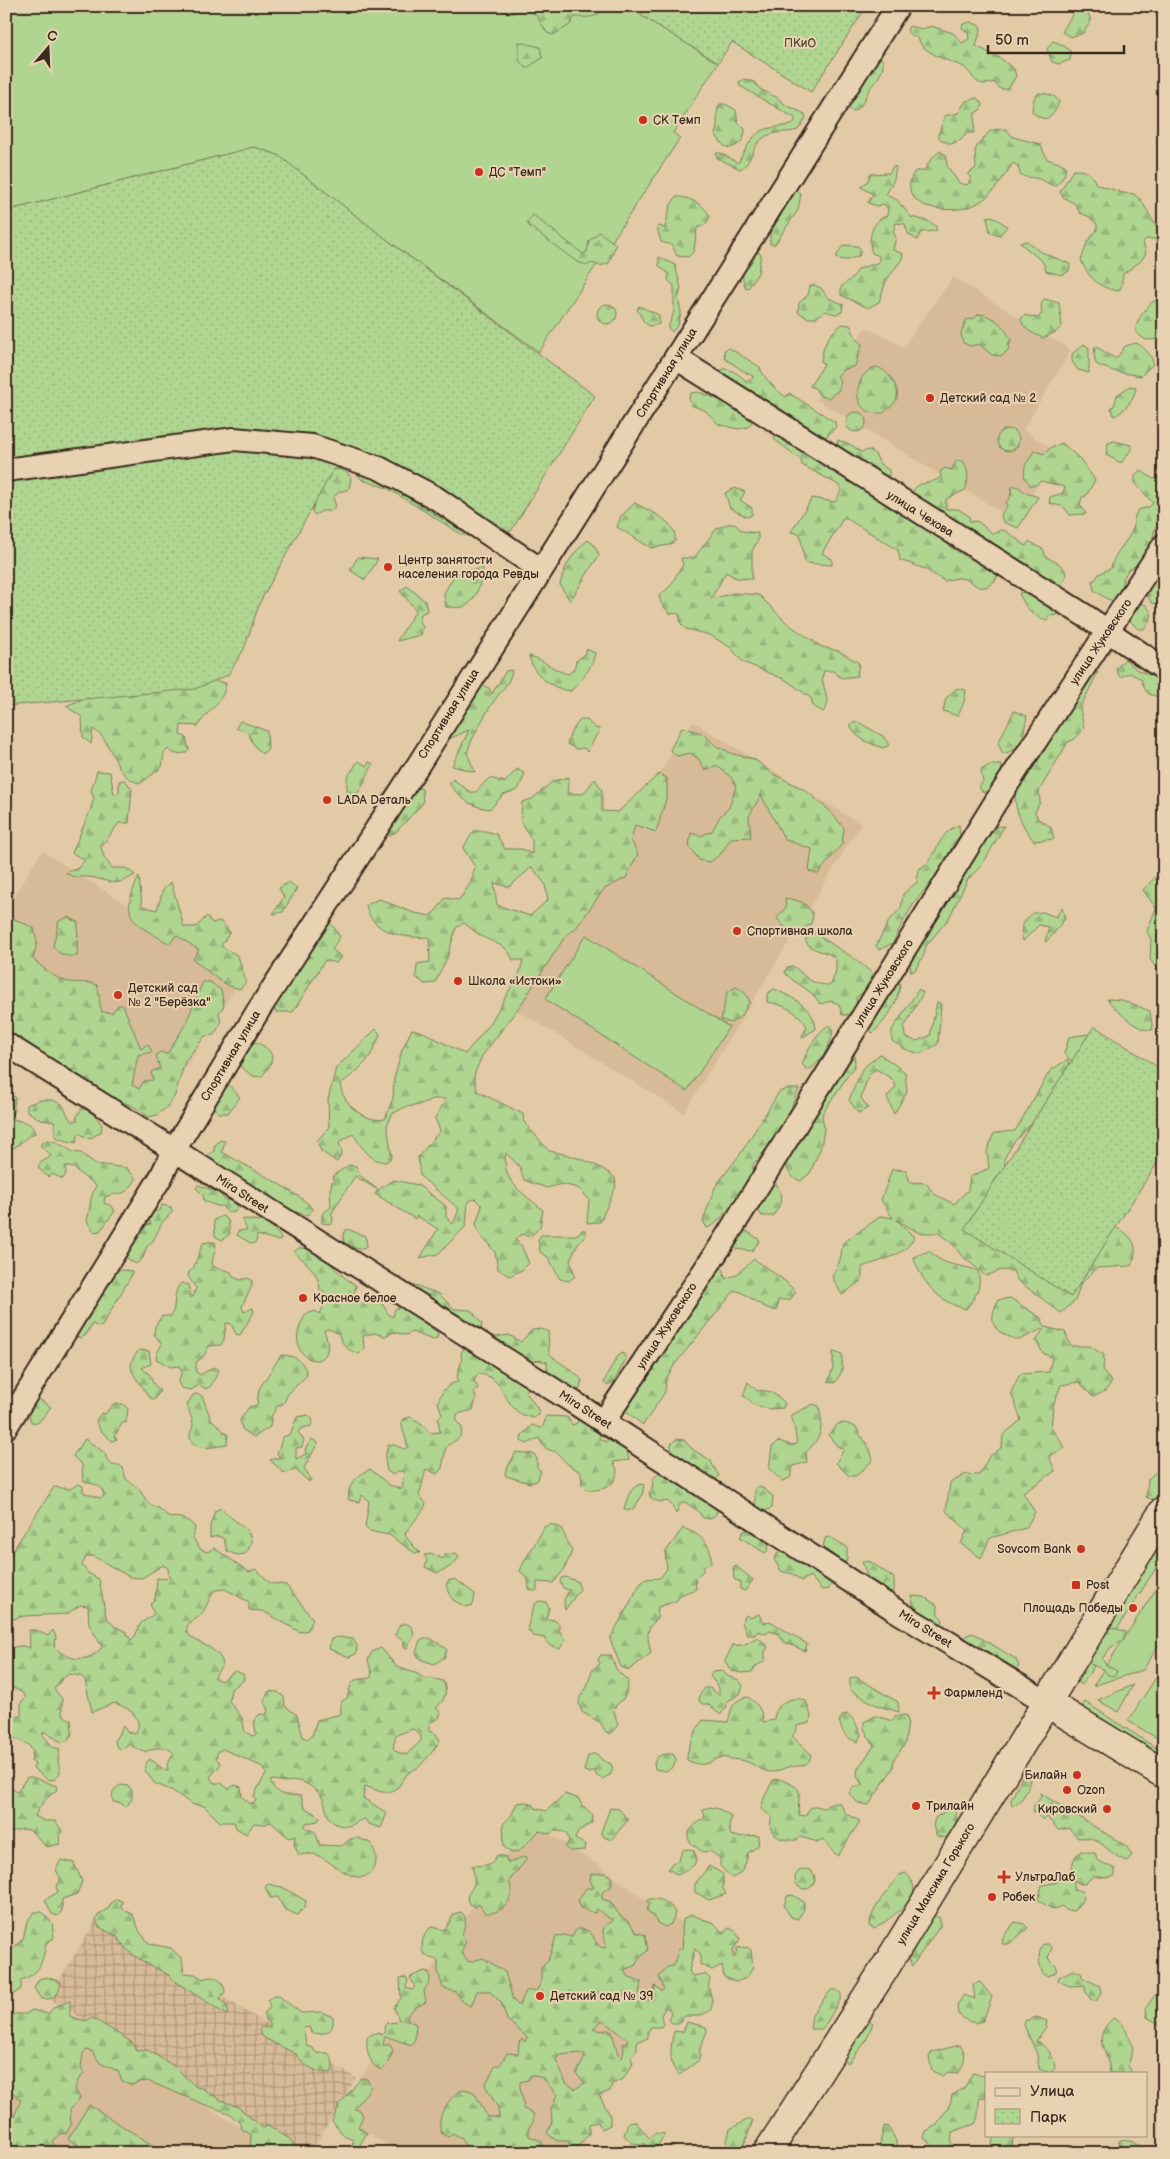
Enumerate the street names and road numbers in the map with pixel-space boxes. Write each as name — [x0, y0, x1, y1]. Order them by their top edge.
street label: Спортивная улица — [633, 325, 701, 421]
street label: улица Чехова — [884, 487, 956, 541]
street label: улица Жуковского — [1067, 596, 1135, 688]
street label: Спортивная улица — [415, 666, 483, 762]
street label: улица Жуковского — [851, 937, 917, 1029]
street label: Спортивная улица — [198, 1008, 264, 1104]
street label: Mira Street — [213, 1171, 272, 1217]
street label: улица Жуковского — [633, 1280, 701, 1372]
street label: Mira Street — [556, 1387, 615, 1433]
street label: Mira Street — [896, 1607, 955, 1651]
street label: улица Максима Горького — [894, 1820, 978, 1948]

